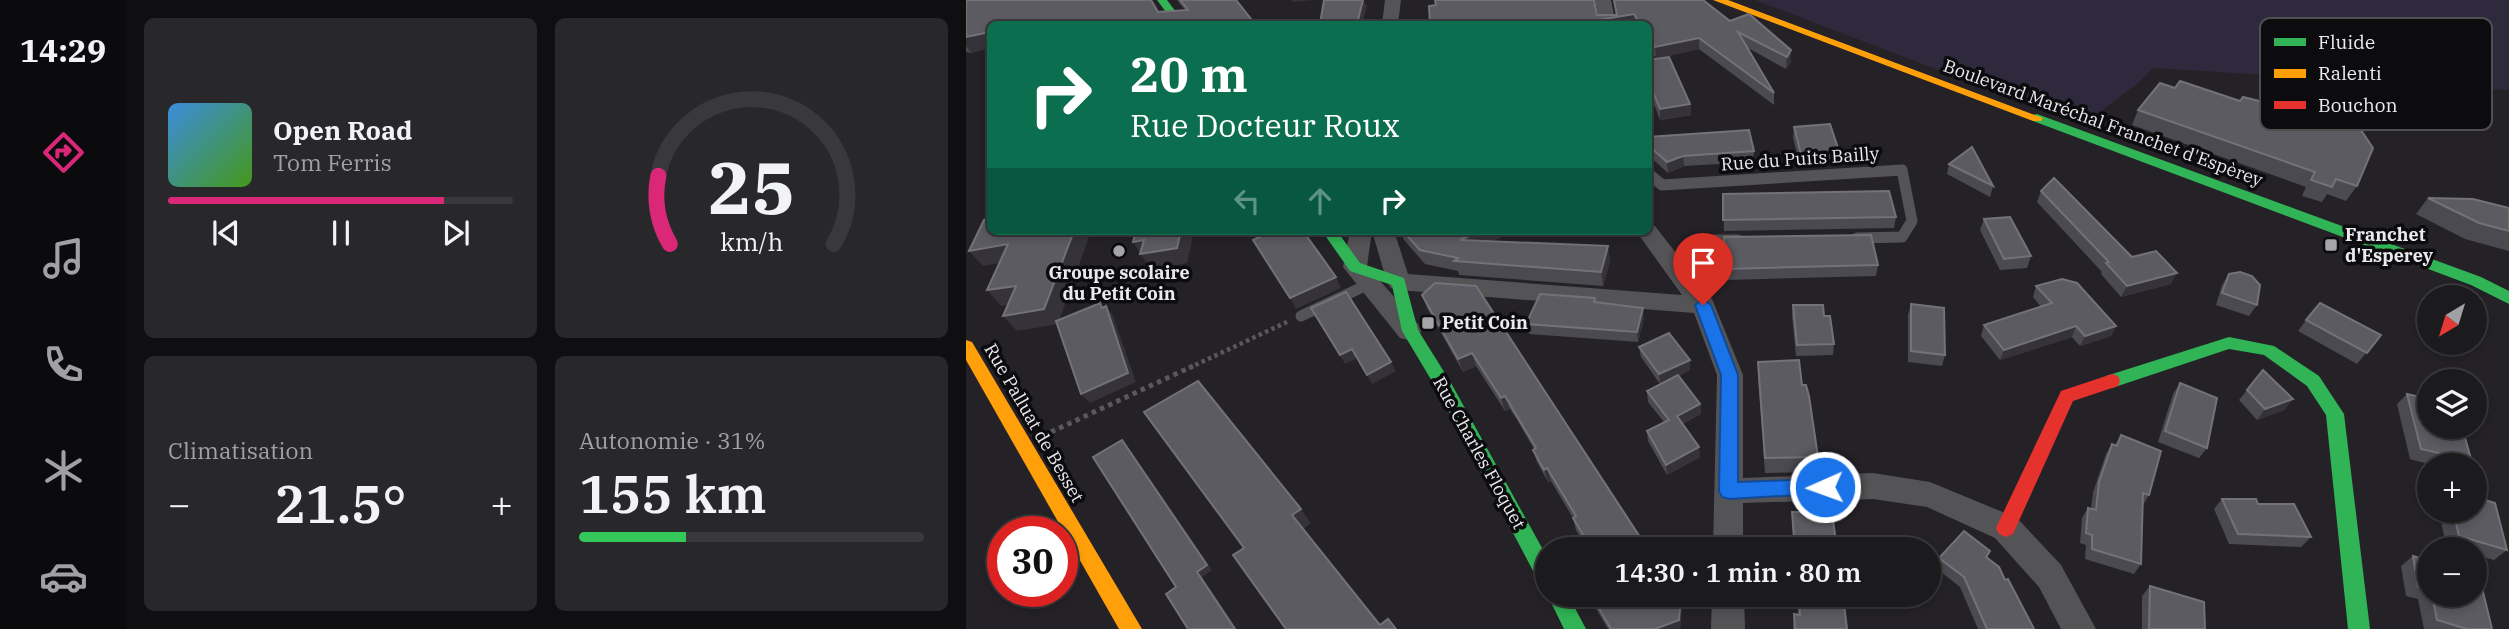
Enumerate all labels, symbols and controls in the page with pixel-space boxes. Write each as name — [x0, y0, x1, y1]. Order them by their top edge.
legend — [2260, 18, 2492, 130]
text: 14:29 — [20, 29, 106, 71]
text: Fluide — [2318, 30, 2375, 54]
text: 20 m — [1130, 42, 1248, 105]
icon: right — [1015, 49, 1106, 140]
street label: Boulevard Maréchal Franchet d'Espèrey — [1940, 54, 2266, 191]
text: Ralenti — [2318, 61, 2382, 85]
text: Bouchon — [2318, 93, 2398, 117]
text: Rue Docteur Roux — [1130, 104, 1400, 146]
text: Open Road — [273, 113, 412, 147]
icon: directions — [39, 128, 88, 177]
text: 25 — [708, 139, 795, 234]
street label: Rue du Puits Bailly — [1720, 141, 1880, 176]
text: Tom Ferris — [273, 147, 392, 177]
icon: left — [1228, 182, 1266, 220]
icon: ahead — [1301, 182, 1339, 220]
icon: right — [1374, 182, 1412, 220]
icon: previous — [207, 214, 245, 252]
icon: pause — [322, 214, 360, 252]
icon: next — [437, 214, 475, 252]
place label: Franchet d'Esperey — [2345, 223, 2434, 267]
text: km/h — [720, 225, 783, 258]
pin — [1673, 233, 1733, 305]
icon: music — [39, 234, 88, 283]
marker: Franchet d'Esperey — [2323, 237, 2339, 253]
marker: Groupe scolaire du Petit Coin — [1111, 243, 1127, 259]
icon: arrive — [1684, 244, 1722, 282]
place label: Groupe scolaire du Petit Coin — [1048, 261, 1190, 305]
north arrow — [2417, 285, 2487, 355]
map controls — [2417, 285, 2487, 607]
place label: Petit Coin — [1442, 311, 1528, 334]
marker: Petit Coin — [1420, 315, 1436, 331]
street label: Rue Palluat de Besset — [980, 339, 1089, 506]
icon: phone — [39, 340, 88, 389]
button: layers — [2417, 369, 2487, 439]
street label: Rue Charles Floquet — [1428, 373, 1531, 533]
text: Autonomie · 31% — [579, 425, 766, 455]
text: Climatisation — [168, 435, 313, 465]
icon: climate — [39, 446, 88, 495]
position arrow — [1788, 450, 1862, 524]
button: + — [2417, 453, 2487, 523]
text: 155 km — [579, 460, 767, 527]
text: 21.5° — [274, 470, 407, 537]
text: − — [168, 479, 191, 528]
text: + — [490, 479, 513, 528]
speed limit sign: 30 — [987, 516, 1078, 607]
button: − — [2417, 537, 2487, 607]
icon: car — [39, 552, 88, 601]
text: 14:30 · 1 min · 80 m — [1615, 555, 1861, 589]

